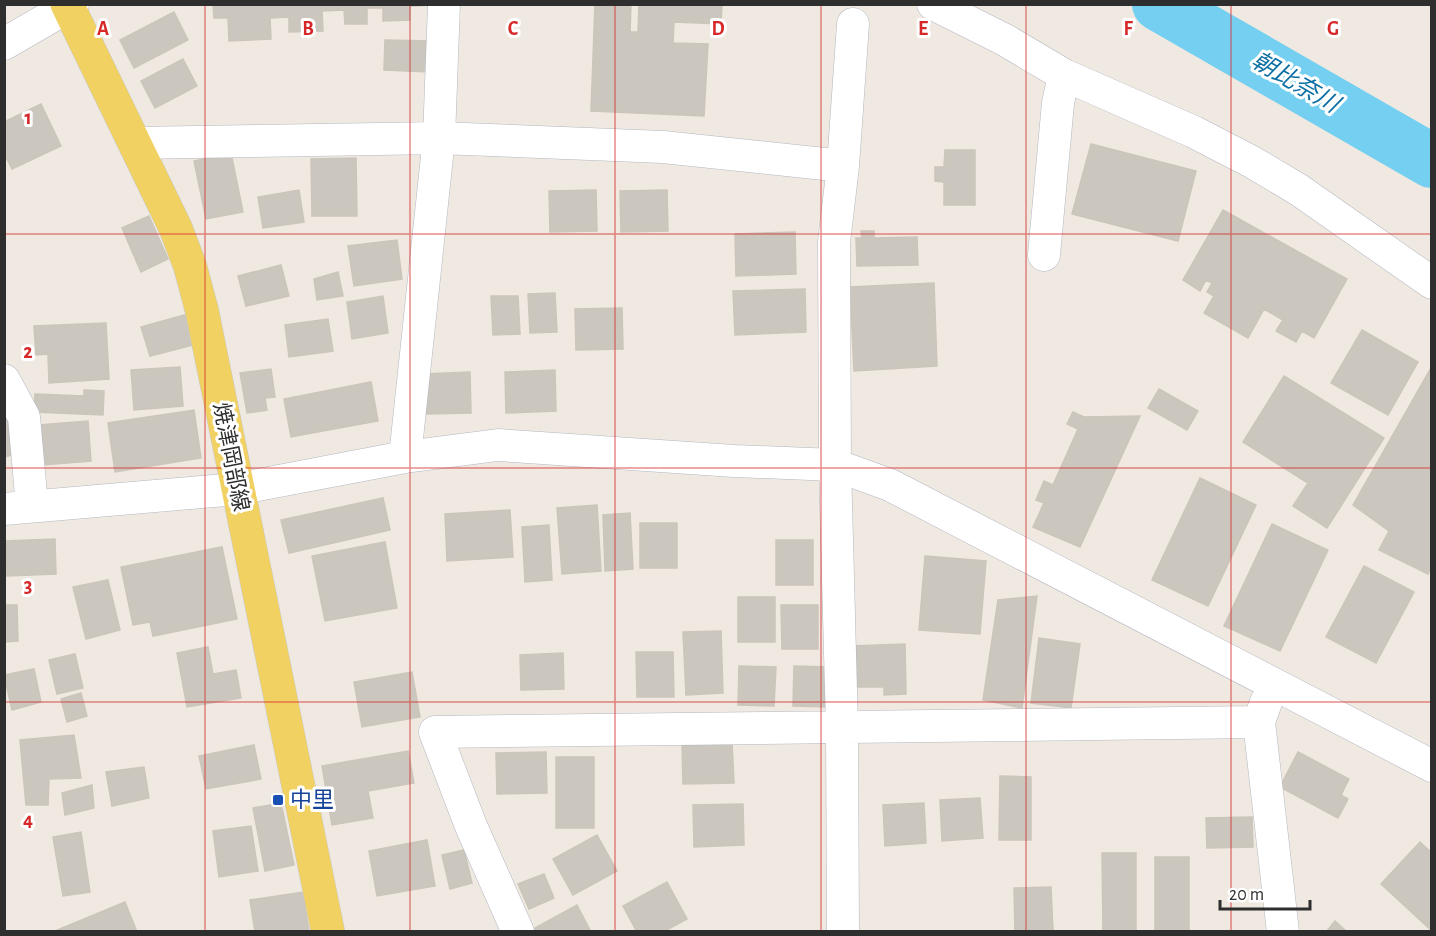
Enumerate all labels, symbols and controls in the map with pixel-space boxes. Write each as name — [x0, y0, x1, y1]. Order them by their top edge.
text: A — [97, 19, 109, 39]
text: B — [302, 19, 314, 39]
text: C — [508, 19, 519, 39]
text: D — [711, 19, 725, 39]
text: E — [918, 19, 928, 39]
text: F — [1123, 19, 1133, 39]
text: G — [1327, 19, 1339, 39]
water label: 朝比奈川 — [1247, 47, 1346, 119]
text: 1 — [24, 108, 32, 128]
text: 2 — [23, 342, 33, 362]
street label: 焼津岡部線 — [210, 401, 253, 513]
text: 3 — [24, 576, 32, 596]
place label: 中里 — [290, 788, 334, 811]
marker: 中里 — [271, 793, 285, 807]
text: 4 — [23, 810, 33, 830]
scale bar — [1220, 873, 1310, 911]
text: 20 m — [1229, 886, 1264, 904]

